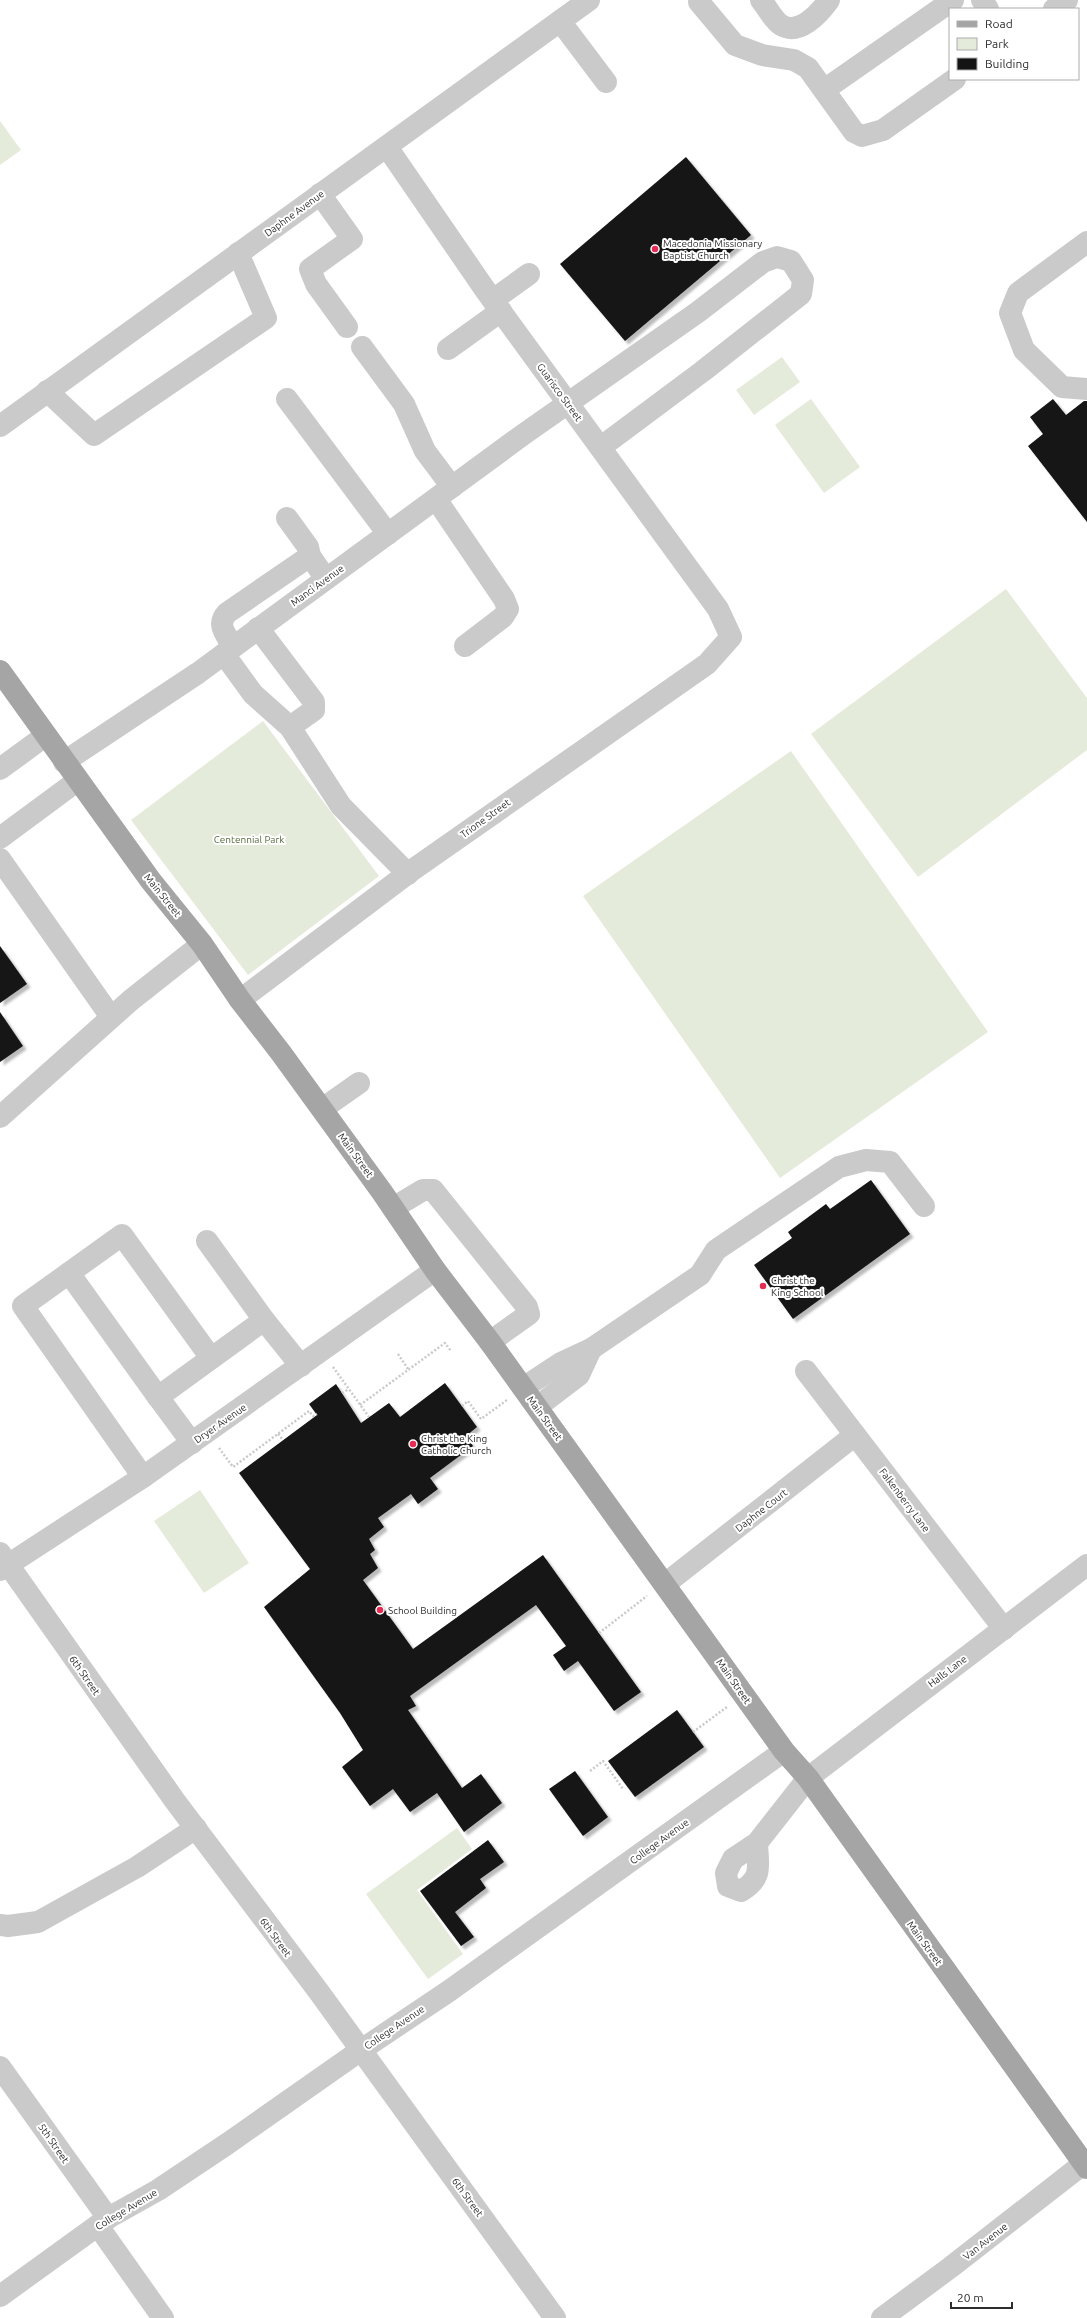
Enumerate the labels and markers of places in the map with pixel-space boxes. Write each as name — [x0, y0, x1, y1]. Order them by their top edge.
place label: Macedonia Missionary Baptist Church — [663, 238, 762, 261]
marker: Macedonia Missionary Baptist Church — [650, 244, 660, 254]
place label: Christ the King School — [771, 1275, 824, 1298]
marker: Christ the King School — [758, 1281, 768, 1291]
place label: Christ the King Catholic Church — [421, 1433, 491, 1456]
marker: Christ the King Catholic Church — [408, 1439, 418, 1449]
marker: School Building — [375, 1605, 385, 1615]
place label: School Building — [388, 1605, 457, 1616]

